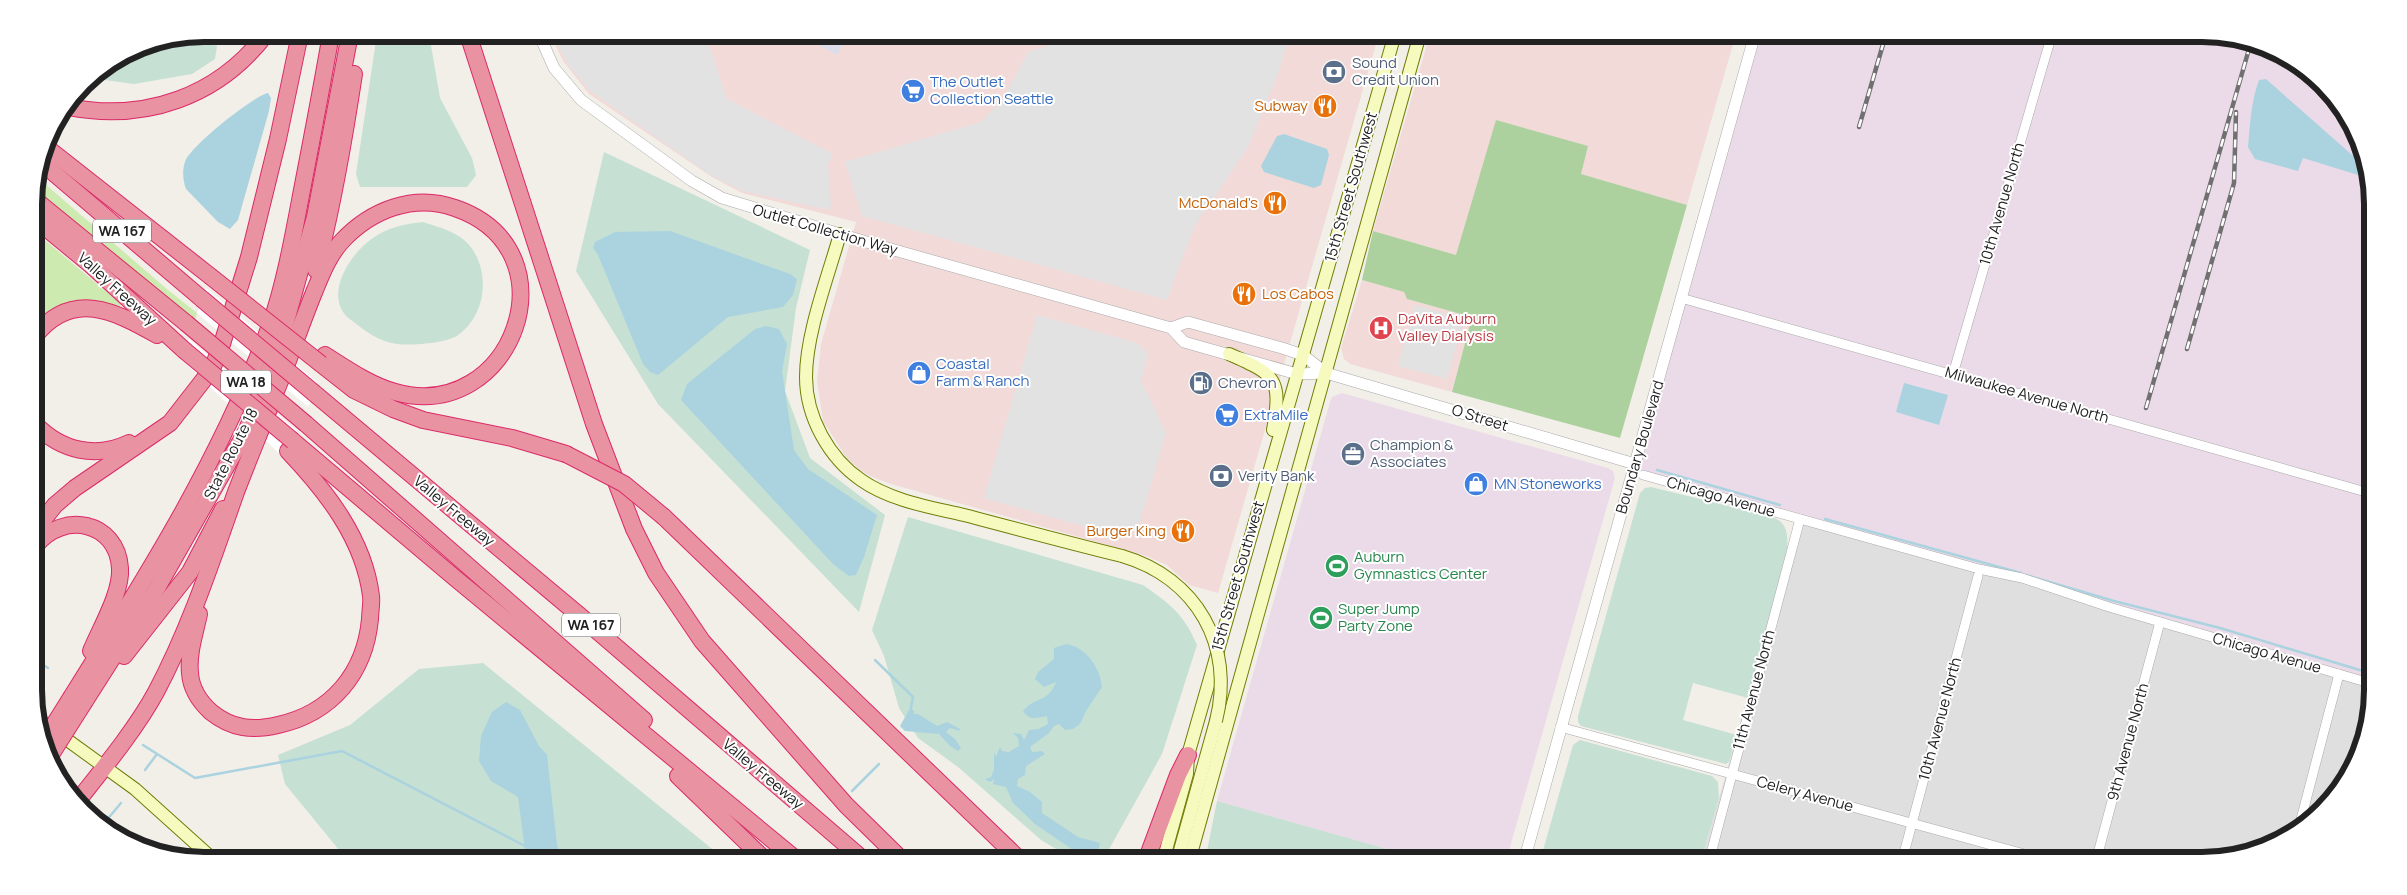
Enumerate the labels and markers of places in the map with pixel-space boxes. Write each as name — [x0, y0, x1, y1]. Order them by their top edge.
place label: Sound Credit Union — [1352, 52, 1439, 90]
bank icon: Sound Credit Union — [1321, 59, 1347, 85]
place label: The Outlet Collection Seattle — [930, 71, 1054, 109]
supermarket icon: The Outlet Collection Seattle — [900, 78, 926, 104]
restaurant icon: Subway — [1312, 93, 1338, 119]
place label: Subway — [1254, 95, 1308, 116]
restaurant icon: McDonald's — [1262, 190, 1288, 216]
place label: McDonald's — [1179, 192, 1258, 213]
restaurant icon: Los Cabos — [1231, 281, 1257, 307]
place label: Los Cabos — [1262, 283, 1334, 304]
place label: DaVita Auburn Valley Dialysis — [1398, 308, 1496, 346]
hospital icon: DaVita Auburn Valley Dialysis — [1368, 315, 1394, 341]
place label: Coastal Farm & Ranch — [936, 353, 1029, 391]
shop icon: Coastal Farm & Ranch — [906, 360, 932, 386]
fuel station icon: Chevron — [1188, 370, 1214, 396]
place label: Chevron — [1218, 372, 1277, 393]
supermarket icon: ExtraMile — [1214, 402, 1240, 428]
place label: ExtraMile — [1244, 404, 1309, 425]
place label: Champion & Associates — [1370, 434, 1454, 472]
office icon: Champion & Associates — [1340, 441, 1366, 467]
bank icon: Verity Bank — [1208, 463, 1234, 489]
place label: Verity Bank — [1238, 465, 1315, 486]
shop icon: MN Stoneworks — [1463, 471, 1489, 497]
place label: MN Stoneworks — [1494, 473, 1602, 494]
restaurant icon: Burger King — [1170, 518, 1196, 544]
place label: Burger King — [1087, 520, 1166, 541]
place label: Auburn Gymnastics Center — [1354, 546, 1488, 584]
sports icon: Auburn Gymnastics Center — [1324, 553, 1350, 579]
place label: Super Jump Party Zone — [1338, 598, 1420, 636]
sports icon: Super Jump Party Zone — [1308, 605, 1334, 631]

